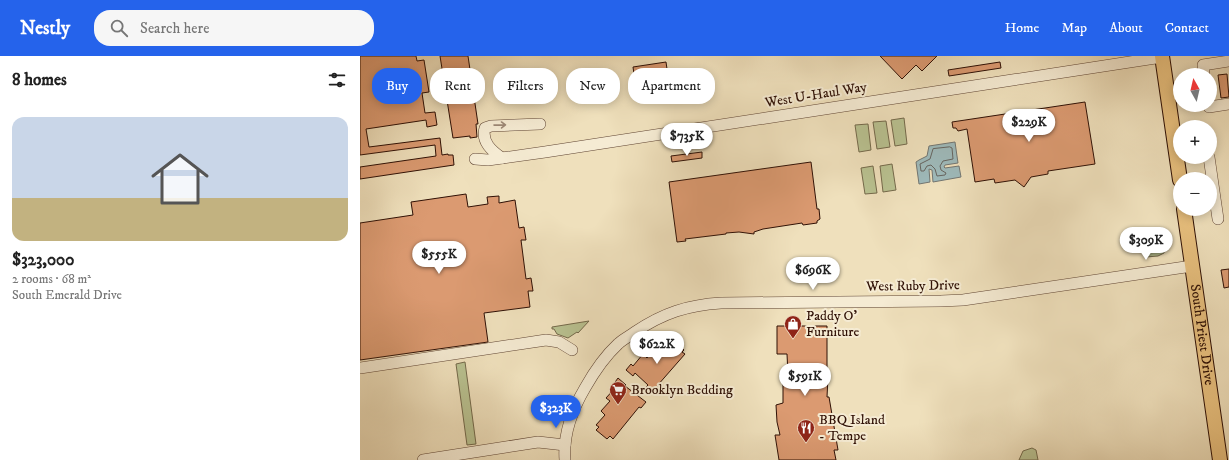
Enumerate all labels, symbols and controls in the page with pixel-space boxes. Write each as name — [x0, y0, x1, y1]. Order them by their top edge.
search box — [94, 10, 374, 46]
text: Nestly — [20, 17, 70, 40]
icon: search — [108, 17, 130, 39]
text: Search here — [140, 19, 209, 38]
text: Home — [1005, 19, 1039, 37]
text: Map — [1061, 19, 1087, 37]
text: About — [1109, 19, 1143, 37]
text: Contact — [1165, 19, 1209, 37]
chip: Buy — [372, 68, 422, 104]
chip: Rent — [430, 68, 485, 104]
chip: Filters — [493, 68, 558, 104]
chip: New — [566, 68, 620, 104]
chip: Apartment — [628, 68, 715, 104]
north arrow — [1173, 68, 1217, 112]
map controls — [1173, 68, 1217, 216]
text: 8 homes — [12, 69, 67, 91]
icon: filters — [326, 69, 348, 91]
street label: West U-Haul Way — [763, 78, 869, 112]
pin: $229K — [1001, 109, 1057, 143]
text: $229K — [1011, 114, 1047, 130]
button: + — [1173, 120, 1217, 164]
one-way arrow — [493, 121, 506, 129]
pin: $735K — [659, 123, 715, 157]
text: $735K — [670, 128, 704, 144]
icon: home — [144, 143, 216, 215]
button: − — [1173, 172, 1217, 216]
pin: $309K — [1118, 227, 1174, 261]
text: $309K — [1129, 232, 1163, 248]
pin: $555K — [411, 241, 467, 275]
text: $555K — [421, 246, 457, 262]
text: $323,000 — [12, 249, 74, 271]
pin: $696K — [785, 257, 841, 291]
text: $696K — [795, 262, 831, 278]
text: 2 rooms · 68 m² — [12, 271, 91, 287]
street label: West Ruby Drive — [865, 276, 960, 296]
street label: South Priest Drive — [1186, 283, 1218, 387]
text: South Emerald Drive — [12, 287, 122, 303]
place label: Paddy O' Furniture — [806, 307, 859, 341]
shop icon: Paddy O' Furniture — [783, 314, 803, 339]
pin: $622K — [629, 331, 685, 365]
text: $622K — [639, 336, 675, 352]
pin: $591K — [777, 363, 833, 397]
text: $591K — [788, 368, 822, 384]
supermarket icon: Brooklyn Bedding — [608, 380, 628, 405]
place label: Brooklyn Bedding — [631, 381, 733, 399]
pin: $323K — [528, 395, 584, 429]
text: $323K — [540, 400, 572, 416]
place label: BBQ Island - Tempe — [819, 411, 885, 445]
restaurant icon: BBQ Island - Tempe — [796, 418, 816, 443]

